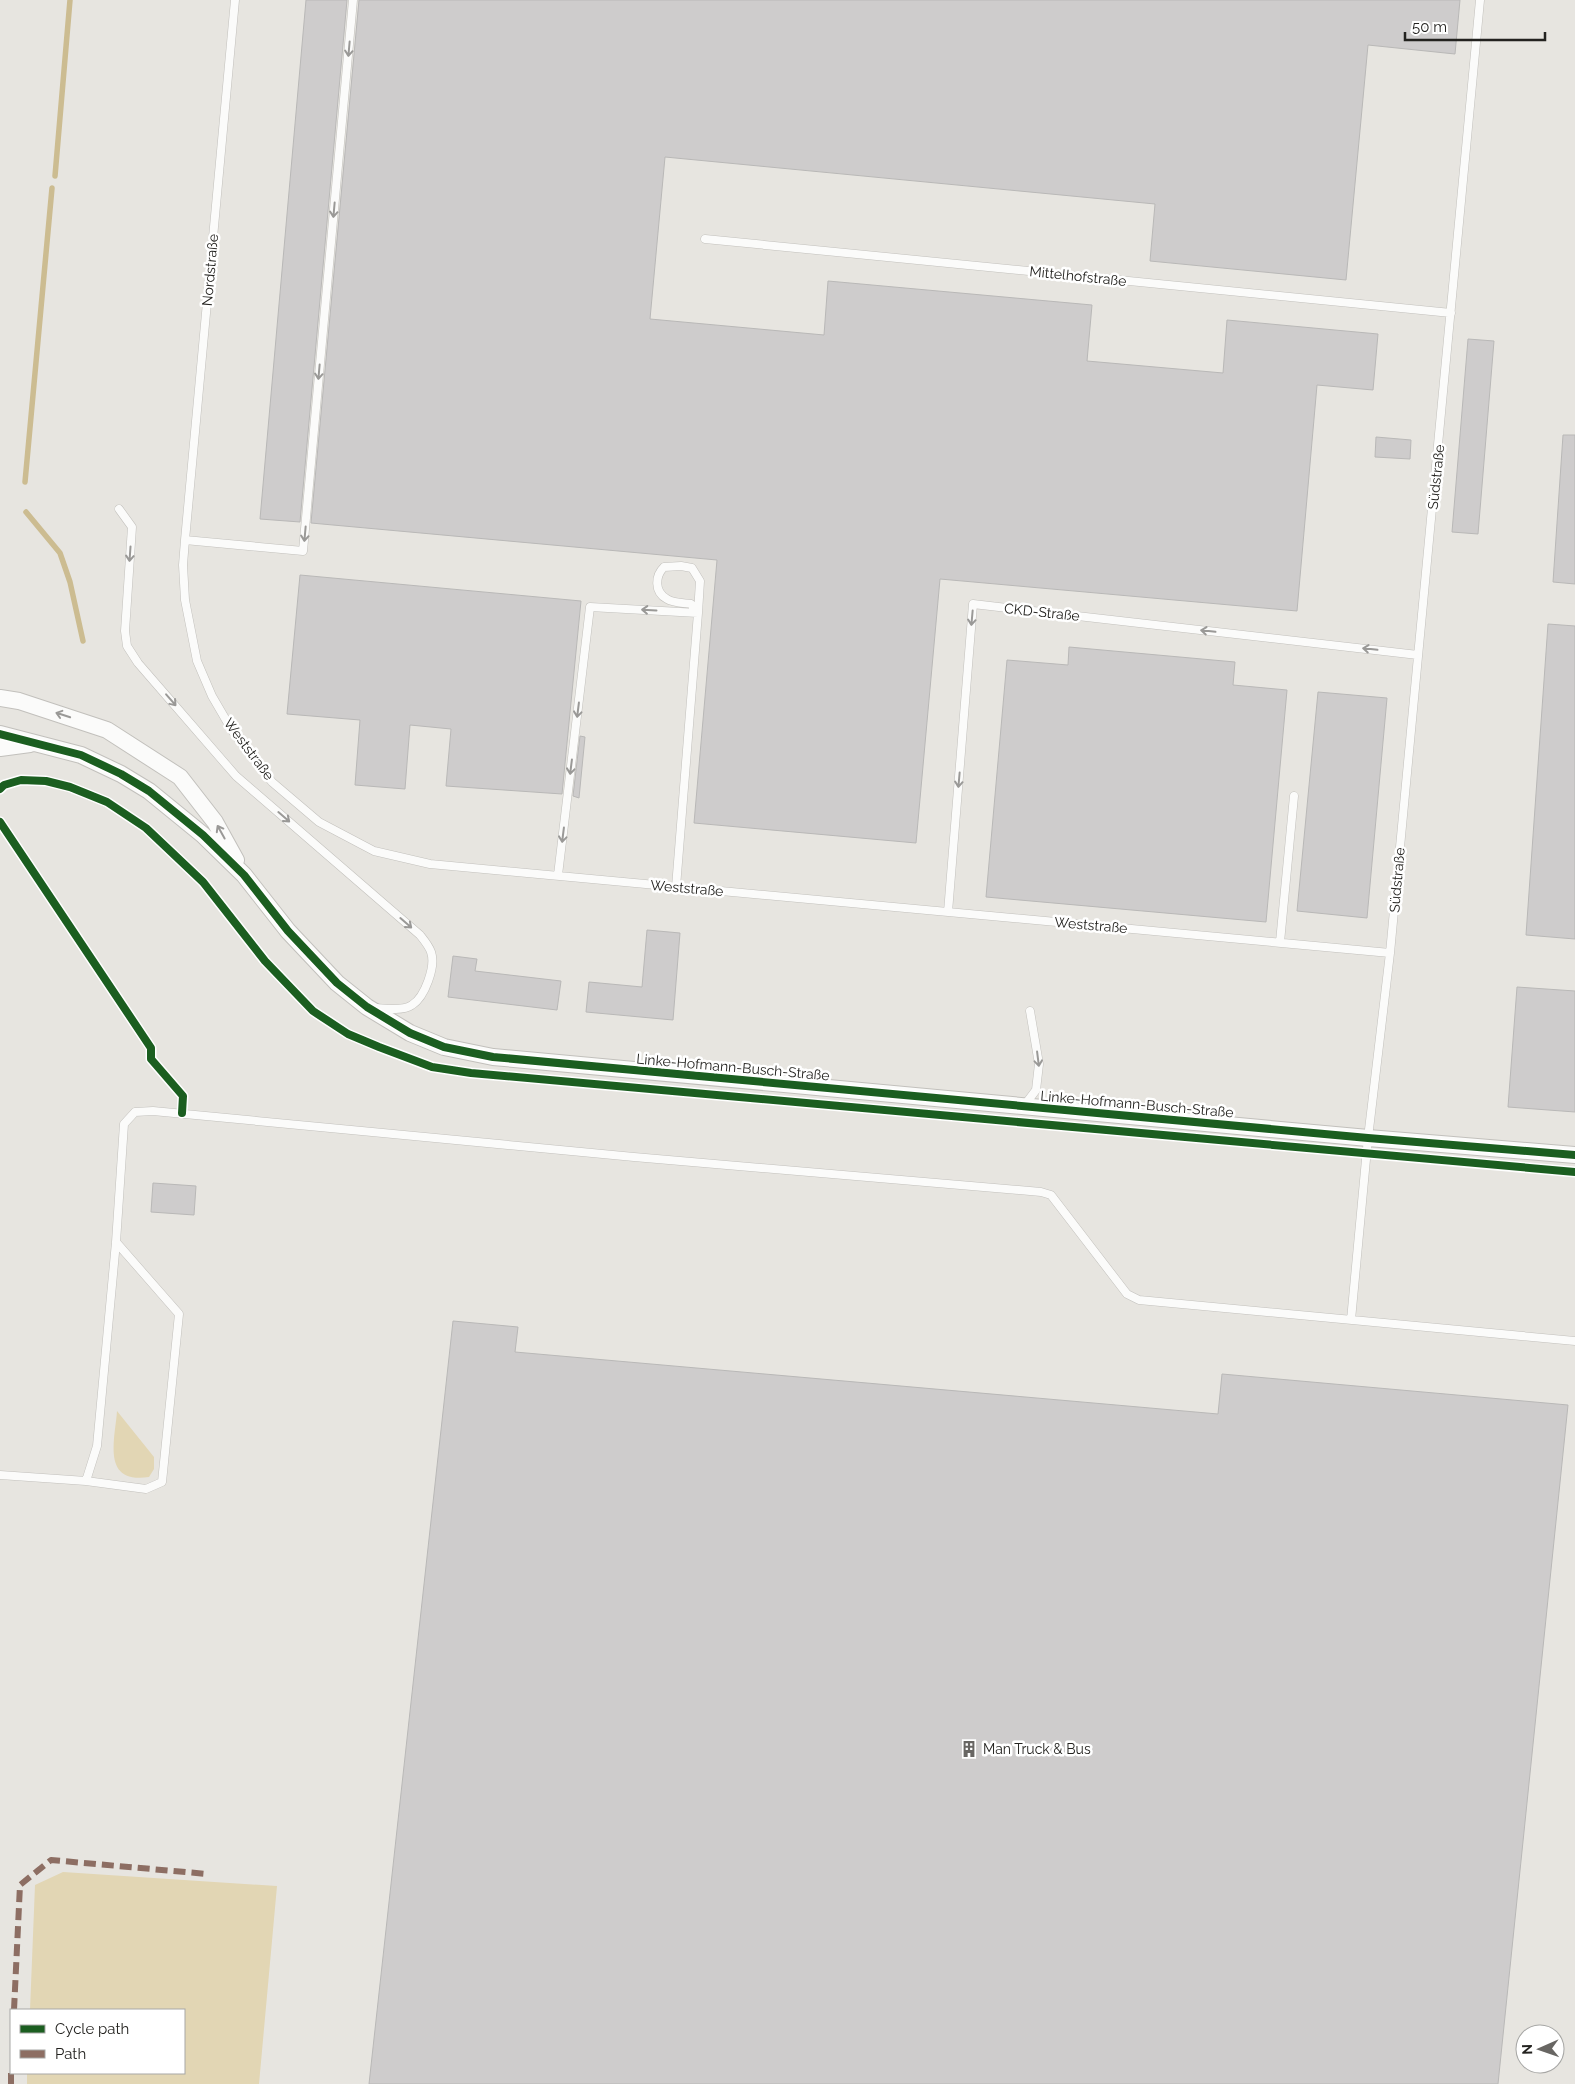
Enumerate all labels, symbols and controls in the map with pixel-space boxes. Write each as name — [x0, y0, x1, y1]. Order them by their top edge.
scale bar — [1405, 10, 1545, 42]
text: 50 m — [1412, 18, 1447, 36]
one-way arrow — [344, 40, 354, 56]
one-way arrow — [329, 202, 339, 218]
street label: Nordstraße — [199, 233, 221, 307]
street label: Mittelhofstraße — [1029, 263, 1127, 289]
one-way arrow — [314, 364, 324, 380]
street label: Südstraße — [1425, 444, 1447, 510]
one-way arrow — [300, 526, 309, 542]
one-way arrow — [126, 545, 135, 561]
street label: CKD-Straße — [1003, 600, 1081, 624]
one-way arrow — [641, 606, 657, 615]
one-way arrow — [967, 609, 977, 625]
one-way arrow — [1201, 626, 1217, 636]
one-way arrow — [1362, 644, 1378, 654]
one-way arrow — [165, 694, 176, 707]
one-way arrow — [573, 701, 583, 717]
one-way arrow — [56, 710, 71, 719]
street label: Weststraße — [221, 715, 277, 783]
one-way arrow — [566, 759, 576, 775]
one-way arrow — [954, 771, 963, 787]
one-way arrow — [277, 811, 290, 822]
one-way arrow — [216, 825, 226, 840]
one-way arrow — [558, 826, 568, 842]
street label: Südstraße — [1386, 847, 1408, 913]
street label: Weststraße — [650, 877, 724, 899]
street label: Weststraße — [1054, 914, 1128, 936]
one-way arrow — [400, 917, 413, 929]
one-way arrow — [1033, 1050, 1043, 1066]
street label: Linke-Hofmann-Busch-Straße — [636, 1051, 830, 1083]
street label: Linke-Hofmann-Busch-Straße — [1040, 1088, 1234, 1120]
building icon: Man Truck & Bus — [959, 1739, 979, 1759]
place label: Man Truck & Bus — [983, 1741, 1091, 1757]
legend — [10, 2009, 185, 2074]
text: Cycle path — [55, 2020, 129, 2038]
north arrow — [1515, 2024, 1565, 2074]
text: N — [1519, 2044, 1535, 2055]
text: Path — [55, 2045, 86, 2063]

